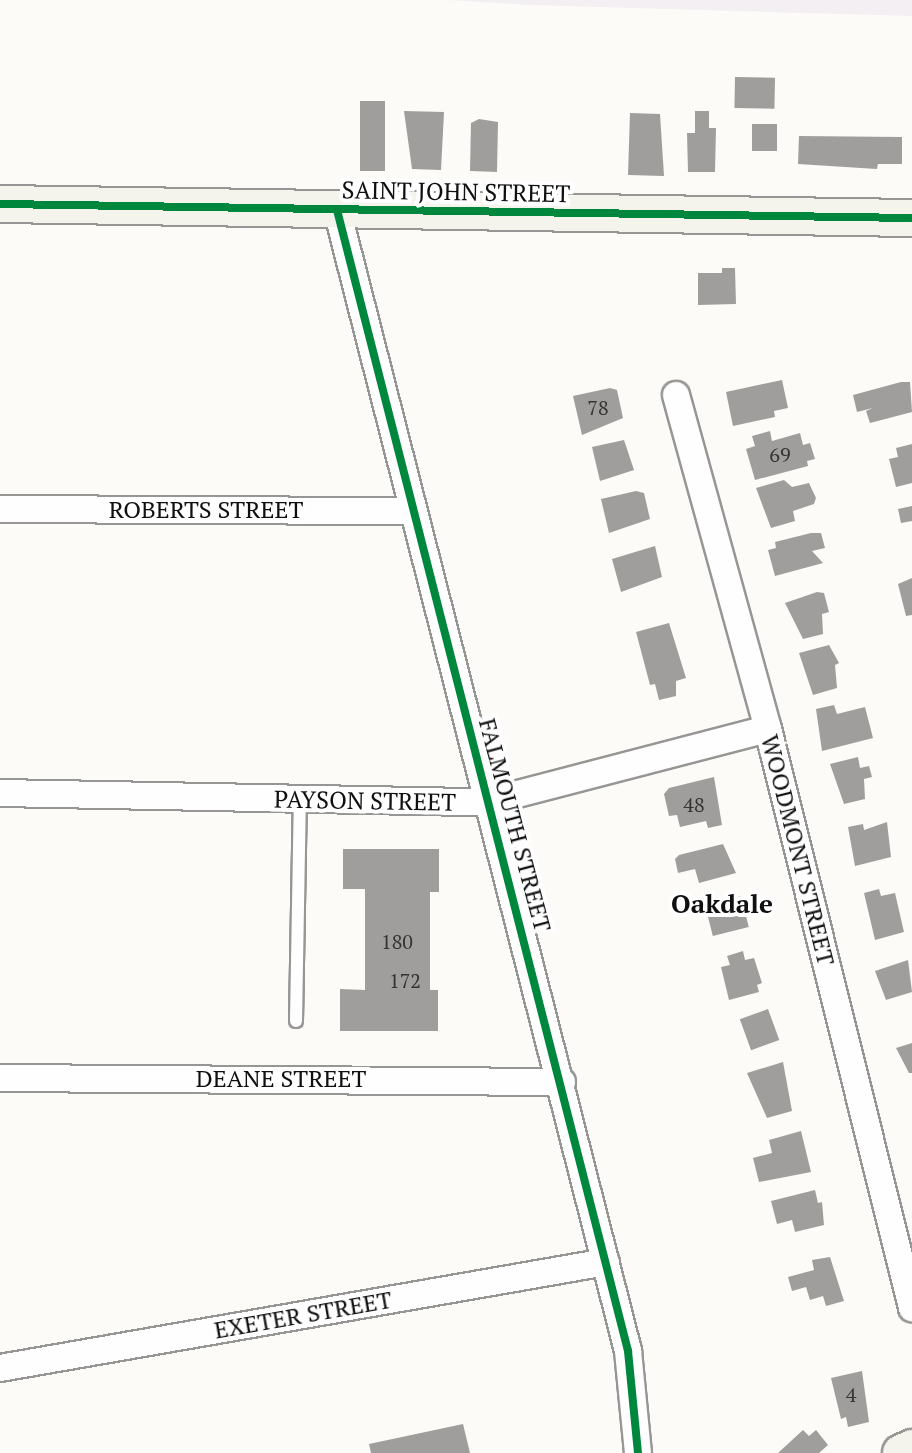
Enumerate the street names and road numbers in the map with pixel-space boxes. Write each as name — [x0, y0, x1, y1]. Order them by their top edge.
street label: SAINT JOHN STREET — [341, 176, 571, 208]
street label: ROBERTS STREET — [109, 496, 303, 524]
street label: FALMOUTH STREET — [473, 715, 557, 935]
street label: WOODMONT STREET — [755, 732, 841, 968]
street label: PAYSON STREET — [274, 785, 456, 817]
street label: DEANE STREET — [196, 1065, 366, 1093]
street label: EXETER STREET — [212, 1285, 394, 1345]

